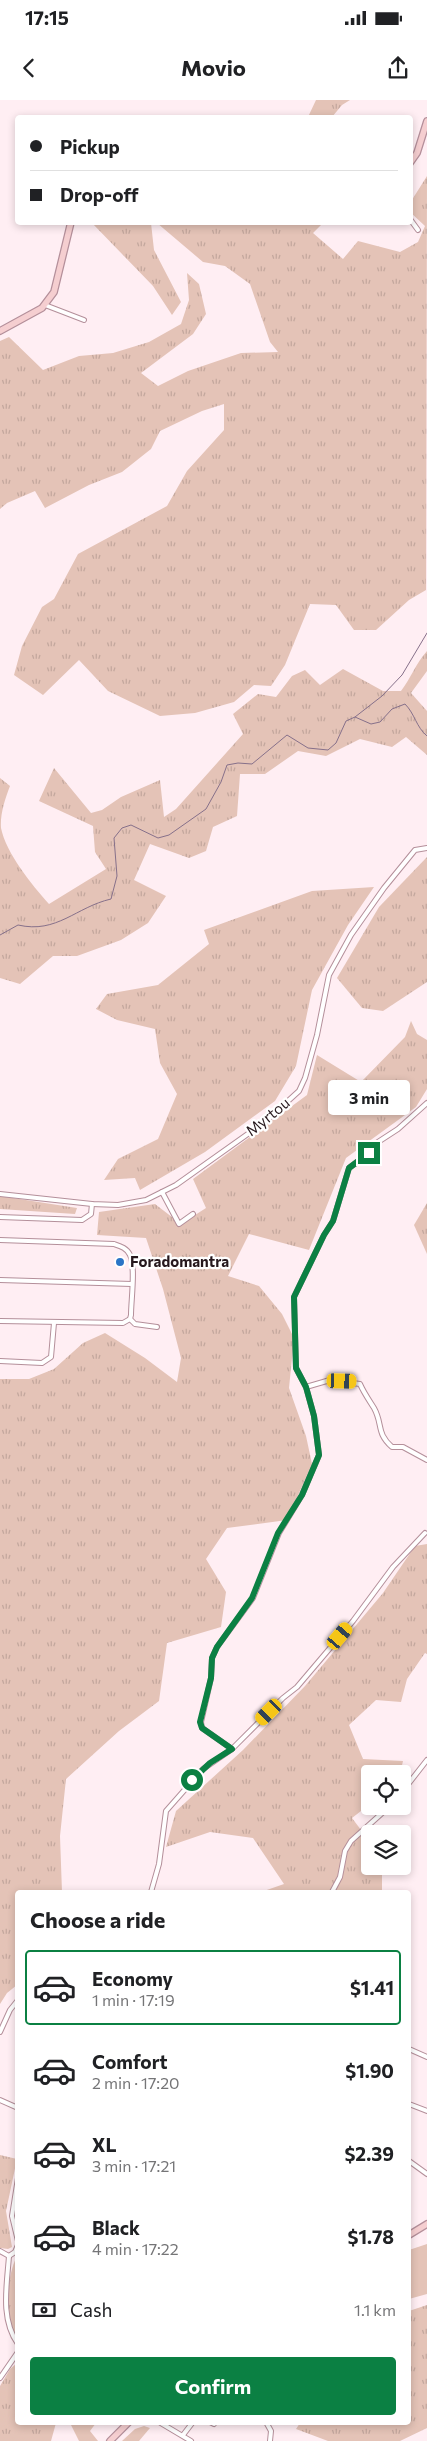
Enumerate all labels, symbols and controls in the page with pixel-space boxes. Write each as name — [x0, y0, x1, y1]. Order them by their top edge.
text: 17:15 — [25, 6, 69, 29]
icon: back — [15, 54, 43, 82]
text: Movio — [181, 54, 246, 81]
icon: share — [384, 54, 412, 82]
text: Pickup — [60, 135, 120, 158]
text: Drop-off — [60, 183, 139, 206]
callout: 3 min — [328, 1080, 410, 1116]
text: 3 min — [349, 1088, 389, 1107]
street label: Myrtou — [242, 1093, 293, 1139]
route end — [358, 1142, 380, 1164]
place label: Foradomantra — [130, 1252, 229, 1270]
marker: Foradomantra — [114, 1256, 126, 1268]
car — [326, 1373, 357, 1389]
car — [324, 1620, 355, 1652]
car — [253, 1696, 284, 1728]
map controls — [361, 1765, 411, 1875]
button: locate — [361, 1765, 411, 1815]
route start — [181, 1769, 203, 1791]
button: layers — [361, 1825, 411, 1875]
text: Choose a ride — [30, 1906, 165, 1933]
icon: car — [32, 1965, 77, 2010]
text: Economy — [92, 1967, 173, 1990]
text: $1.41 — [350, 1976, 394, 1999]
text: 1 min · 17:19 — [92, 1990, 175, 2009]
icon: car — [32, 2048, 77, 2093]
text: Comfort — [92, 2050, 168, 2073]
text: $1.90 — [345, 2059, 394, 2082]
text: 2 min · 17:20 — [92, 2073, 179, 2092]
icon: car — [32, 2131, 77, 2176]
text: XL — [92, 2133, 117, 2156]
text: $2.39 — [344, 2142, 394, 2165]
text: 3 min · 17:21 — [92, 2156, 176, 2175]
icon: car — [32, 2214, 77, 2259]
text: Black — [92, 2216, 140, 2239]
text: $1.78 — [348, 2225, 394, 2248]
text: 4 min · 17:22 — [92, 2239, 179, 2258]
icon: cash — [30, 2296, 58, 2324]
text: Cash — [70, 2298, 112, 2321]
text: 1.1 km — [354, 2300, 396, 2319]
button: Confirm — [30, 2357, 396, 2415]

